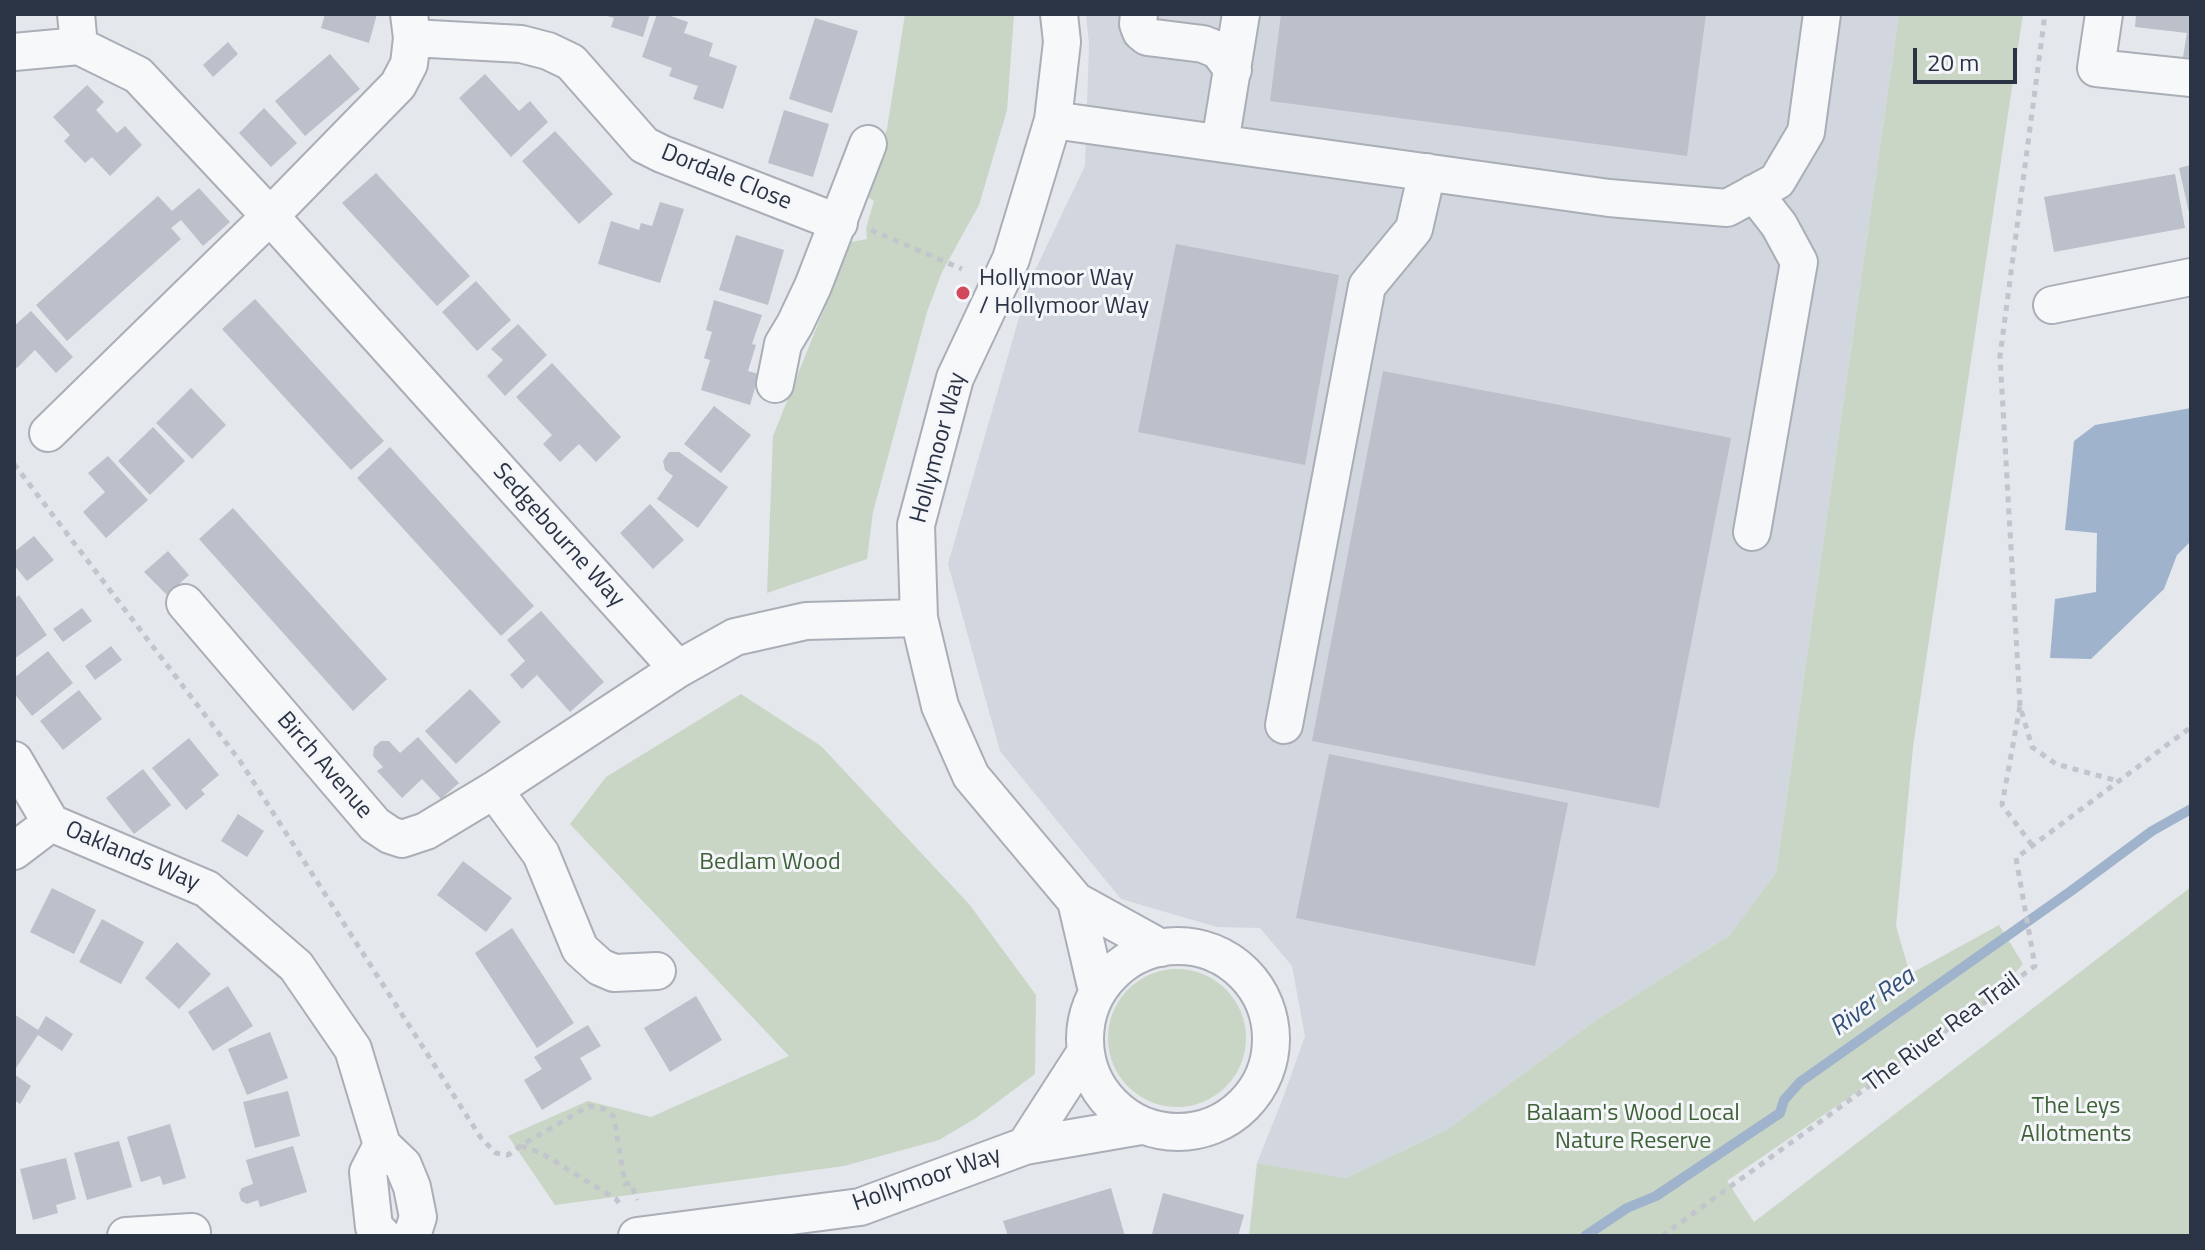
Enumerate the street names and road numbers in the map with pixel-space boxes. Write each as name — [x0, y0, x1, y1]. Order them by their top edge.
street label: Dordale Close — [656, 139, 796, 217]
street label: Hollymoor Way — [905, 369, 973, 527]
street label: Sedgebourne Way — [486, 458, 630, 614]
street label: Birch Avenue — [270, 707, 378, 825]
street label: Oaklands Way — [60, 816, 204, 898]
street label: The River Rea Trail — [1859, 967, 2027, 1099]
street label: Hollymoor Way — [849, 1141, 1005, 1219]

